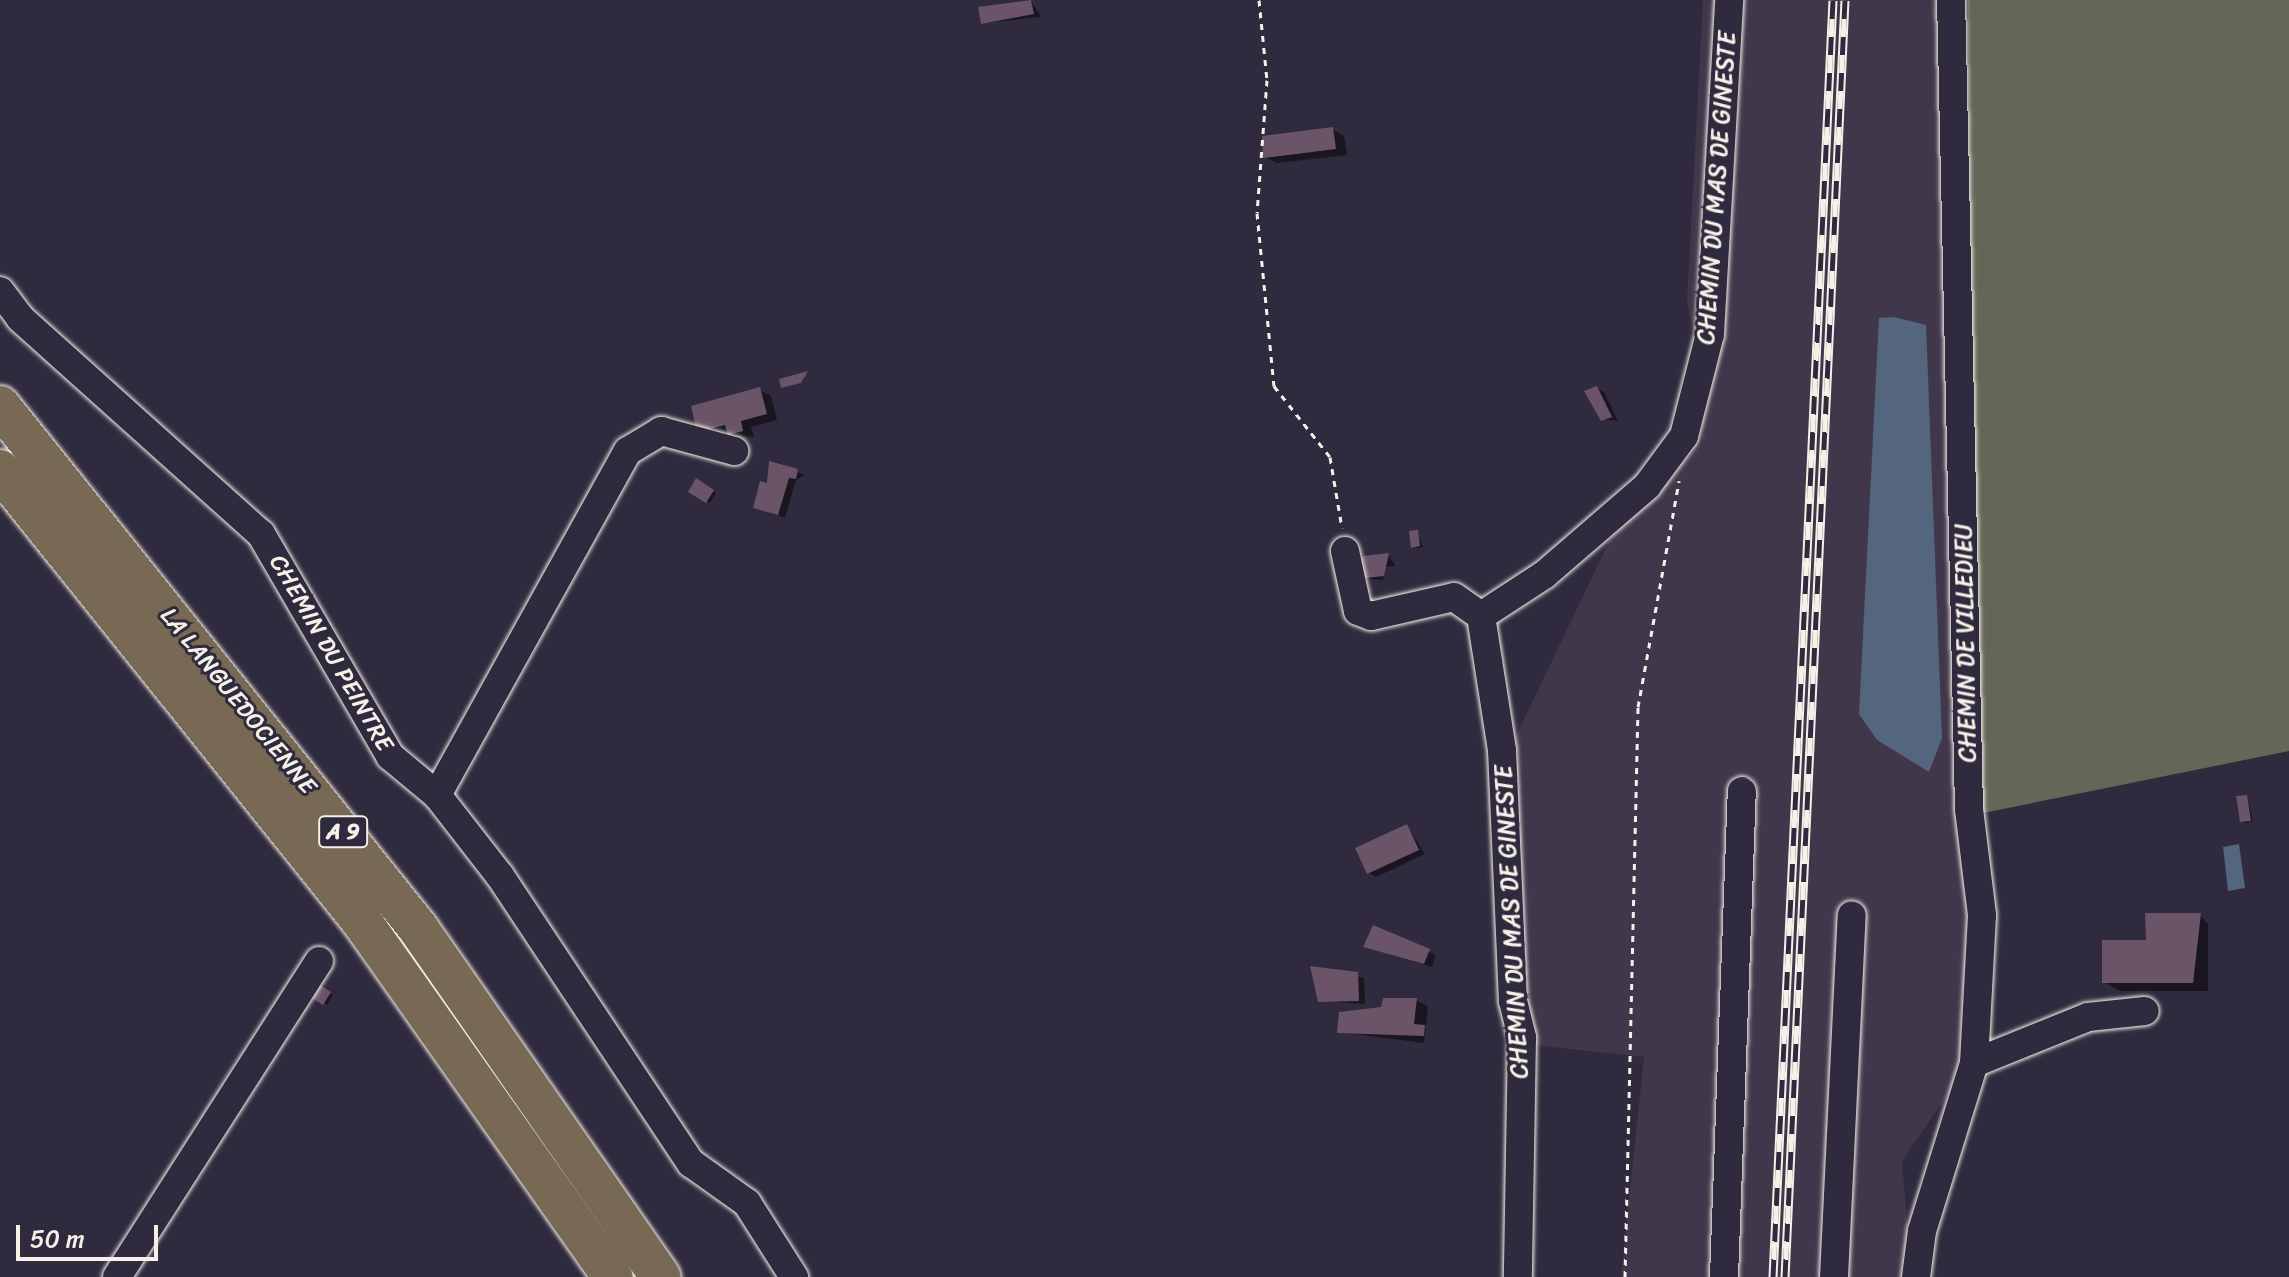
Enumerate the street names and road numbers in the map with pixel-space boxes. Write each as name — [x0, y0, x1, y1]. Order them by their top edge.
street label: CHEMIN DU MAS DE GINESTE — [1692, 29, 1742, 347]
street label: CHEMIN DE VILLEDIEU — [1950, 523, 1982, 763]
street label: CHEMIN DU PEINTRE — [263, 550, 399, 756]
street label: LA LANGUEDOCIENNE — [153, 601, 323, 801]
street label: CHEMIN DU MAS DE GINESTE — [1489, 763, 1535, 1081]
road number: A 9 — [317, 814, 369, 850]

